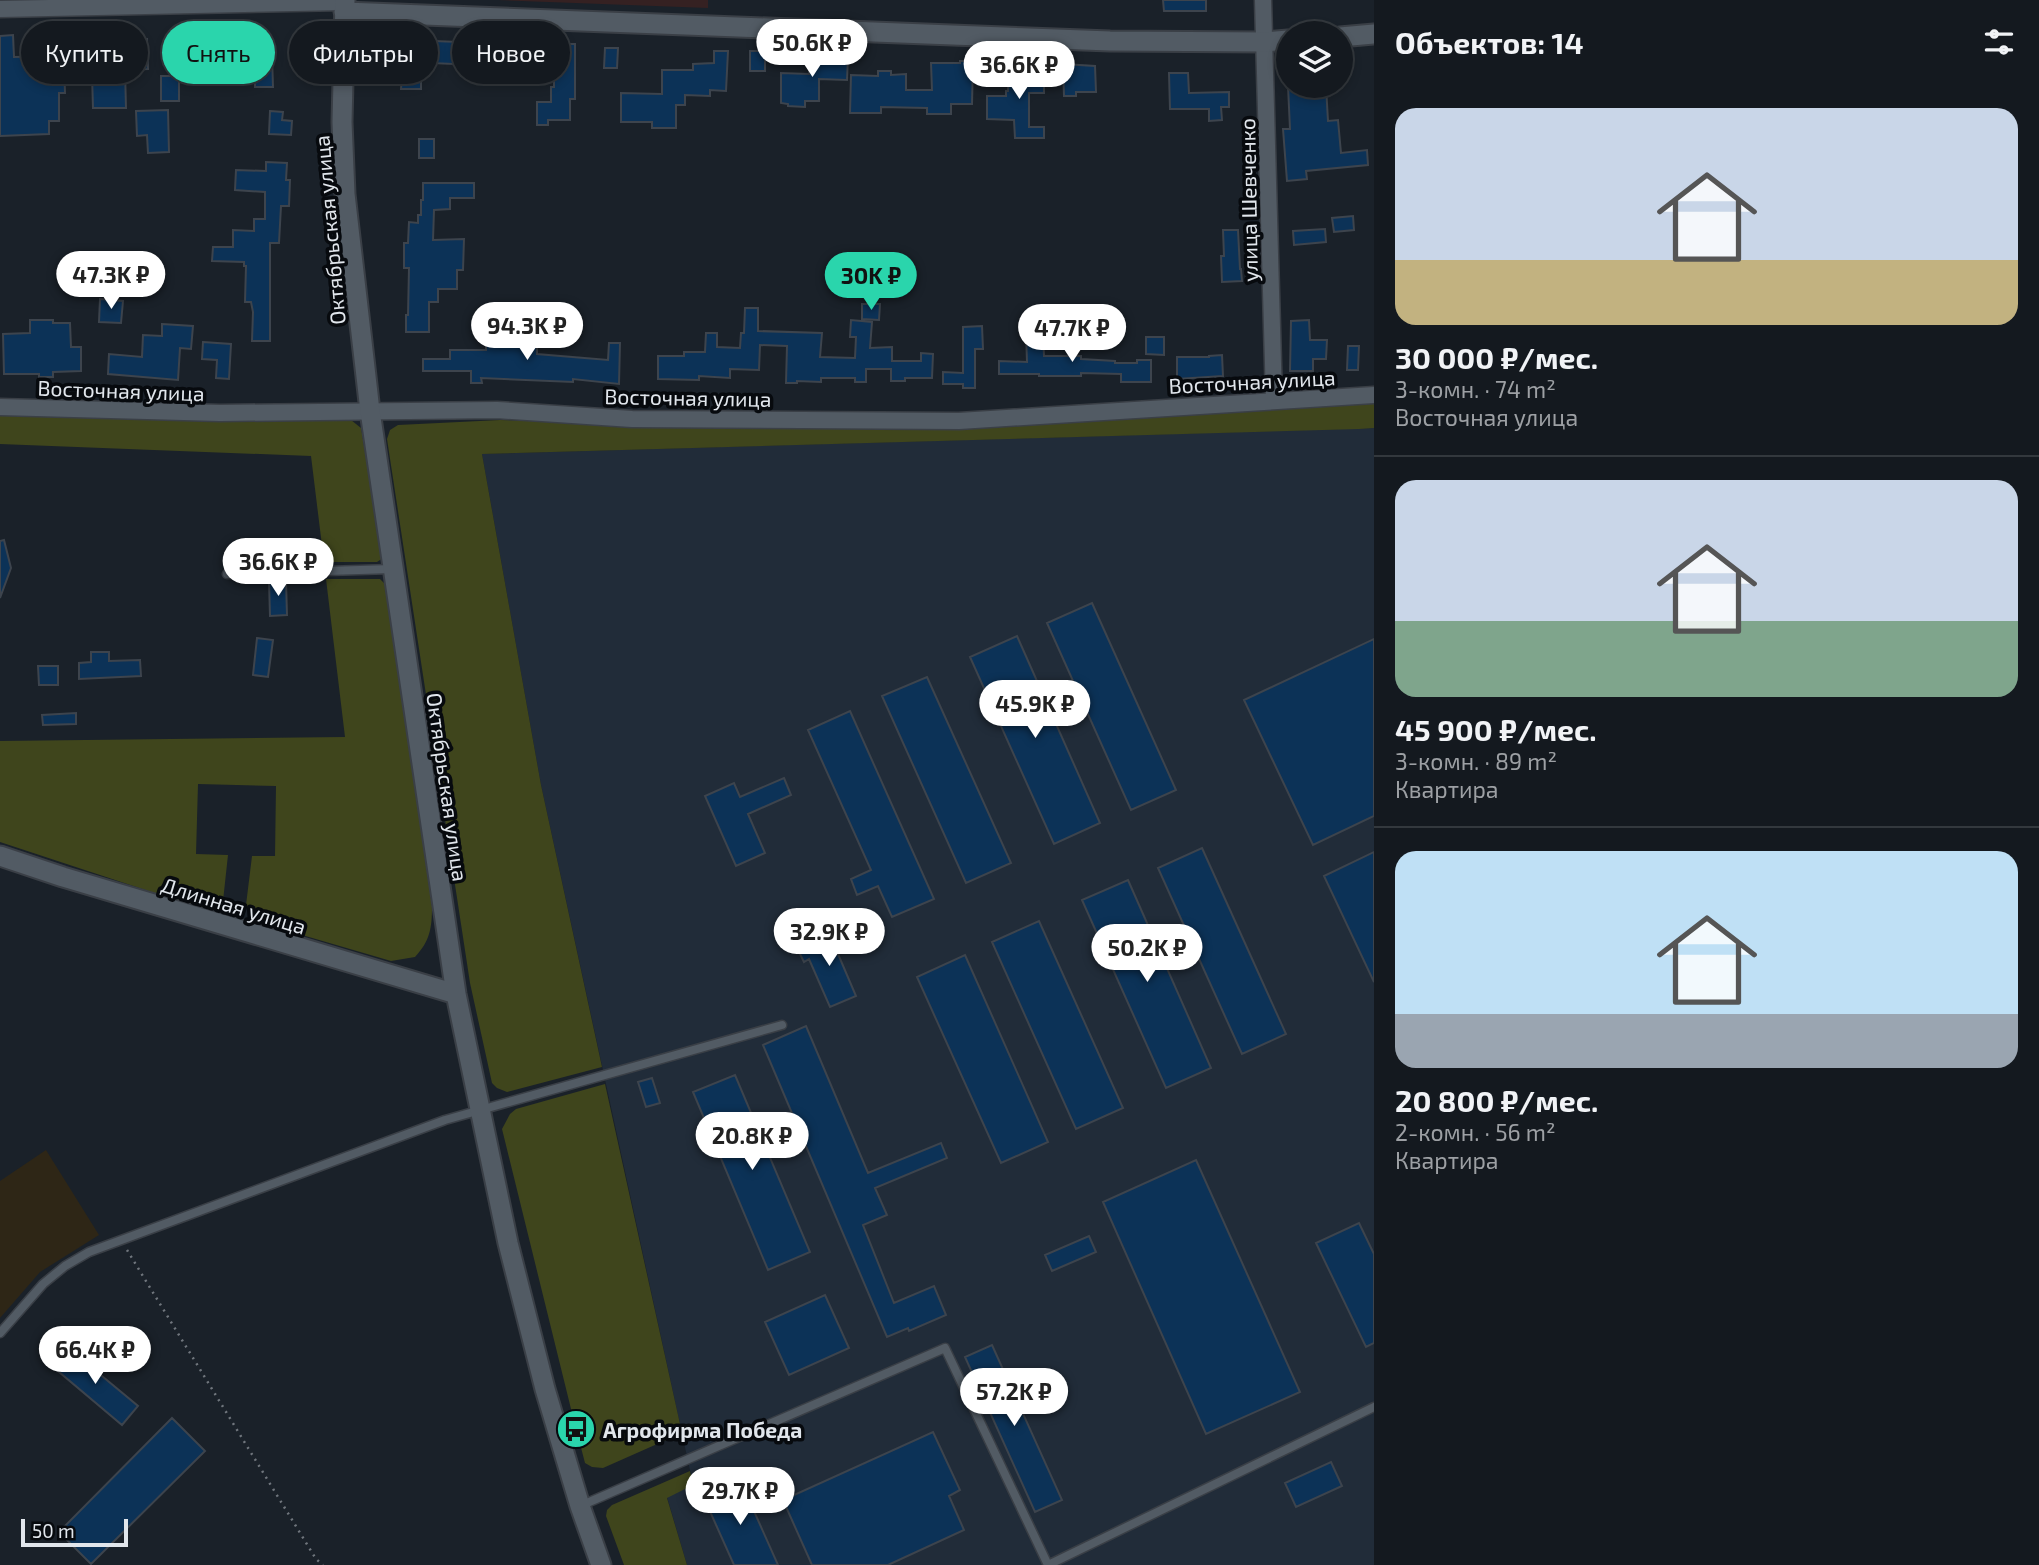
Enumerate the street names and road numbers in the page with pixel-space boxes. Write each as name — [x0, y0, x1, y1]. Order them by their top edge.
street label: улица Шевченко — [1234, 118, 1263, 282]
street label: Октябрьская улица — [308, 134, 351, 326]
street label: Восточная улица — [1168, 364, 1336, 399]
street label: Восточная улица — [37, 375, 205, 406]
street label: Восточная улица — [604, 383, 772, 412]
street label: Октябрьская улица — [421, 691, 474, 883]
street label: Длинная улица — [159, 871, 309, 940]

